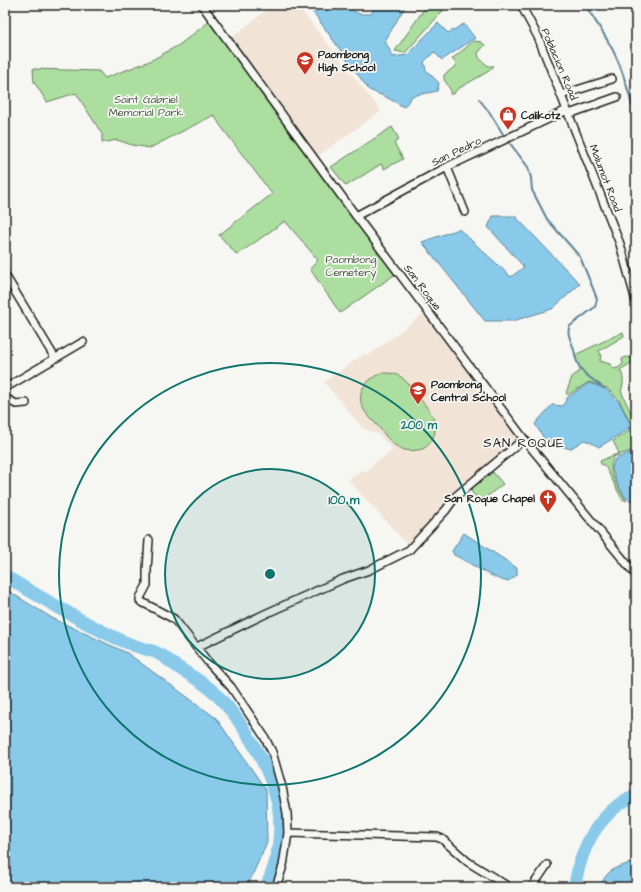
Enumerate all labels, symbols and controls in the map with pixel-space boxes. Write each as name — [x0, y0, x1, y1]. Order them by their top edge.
street label: Poblacion Road — [538, 26, 582, 103]
place label: Paombong High School — [317, 47, 376, 77]
school or university icon: Paombong High School — [295, 50, 315, 75]
park label: Saint Gabriel Memorial Park — [109, 92, 184, 120]
shop icon: Calikotz — [498, 105, 518, 130]
place label: Calikotz — [521, 108, 561, 123]
street label: San Pedro — [429, 133, 484, 170]
street label: Malumot Road — [586, 142, 625, 214]
park label: Paombong Cemetery — [326, 252, 377, 281]
street label: San Roque — [400, 261, 445, 313]
place label: Paombong Central School — [431, 377, 506, 405]
school or university icon: Paombong Central School — [408, 380, 428, 405]
text: 200 m — [400, 417, 438, 434]
district label: SAN ROQUE — [483, 434, 565, 452]
church icon: San Roque Chapel — [538, 488, 558, 513]
place label: San Roque Chapel — [443, 491, 535, 507]
text: 100 m — [329, 492, 360, 509]
centre of rings — [263, 567, 277, 581]

